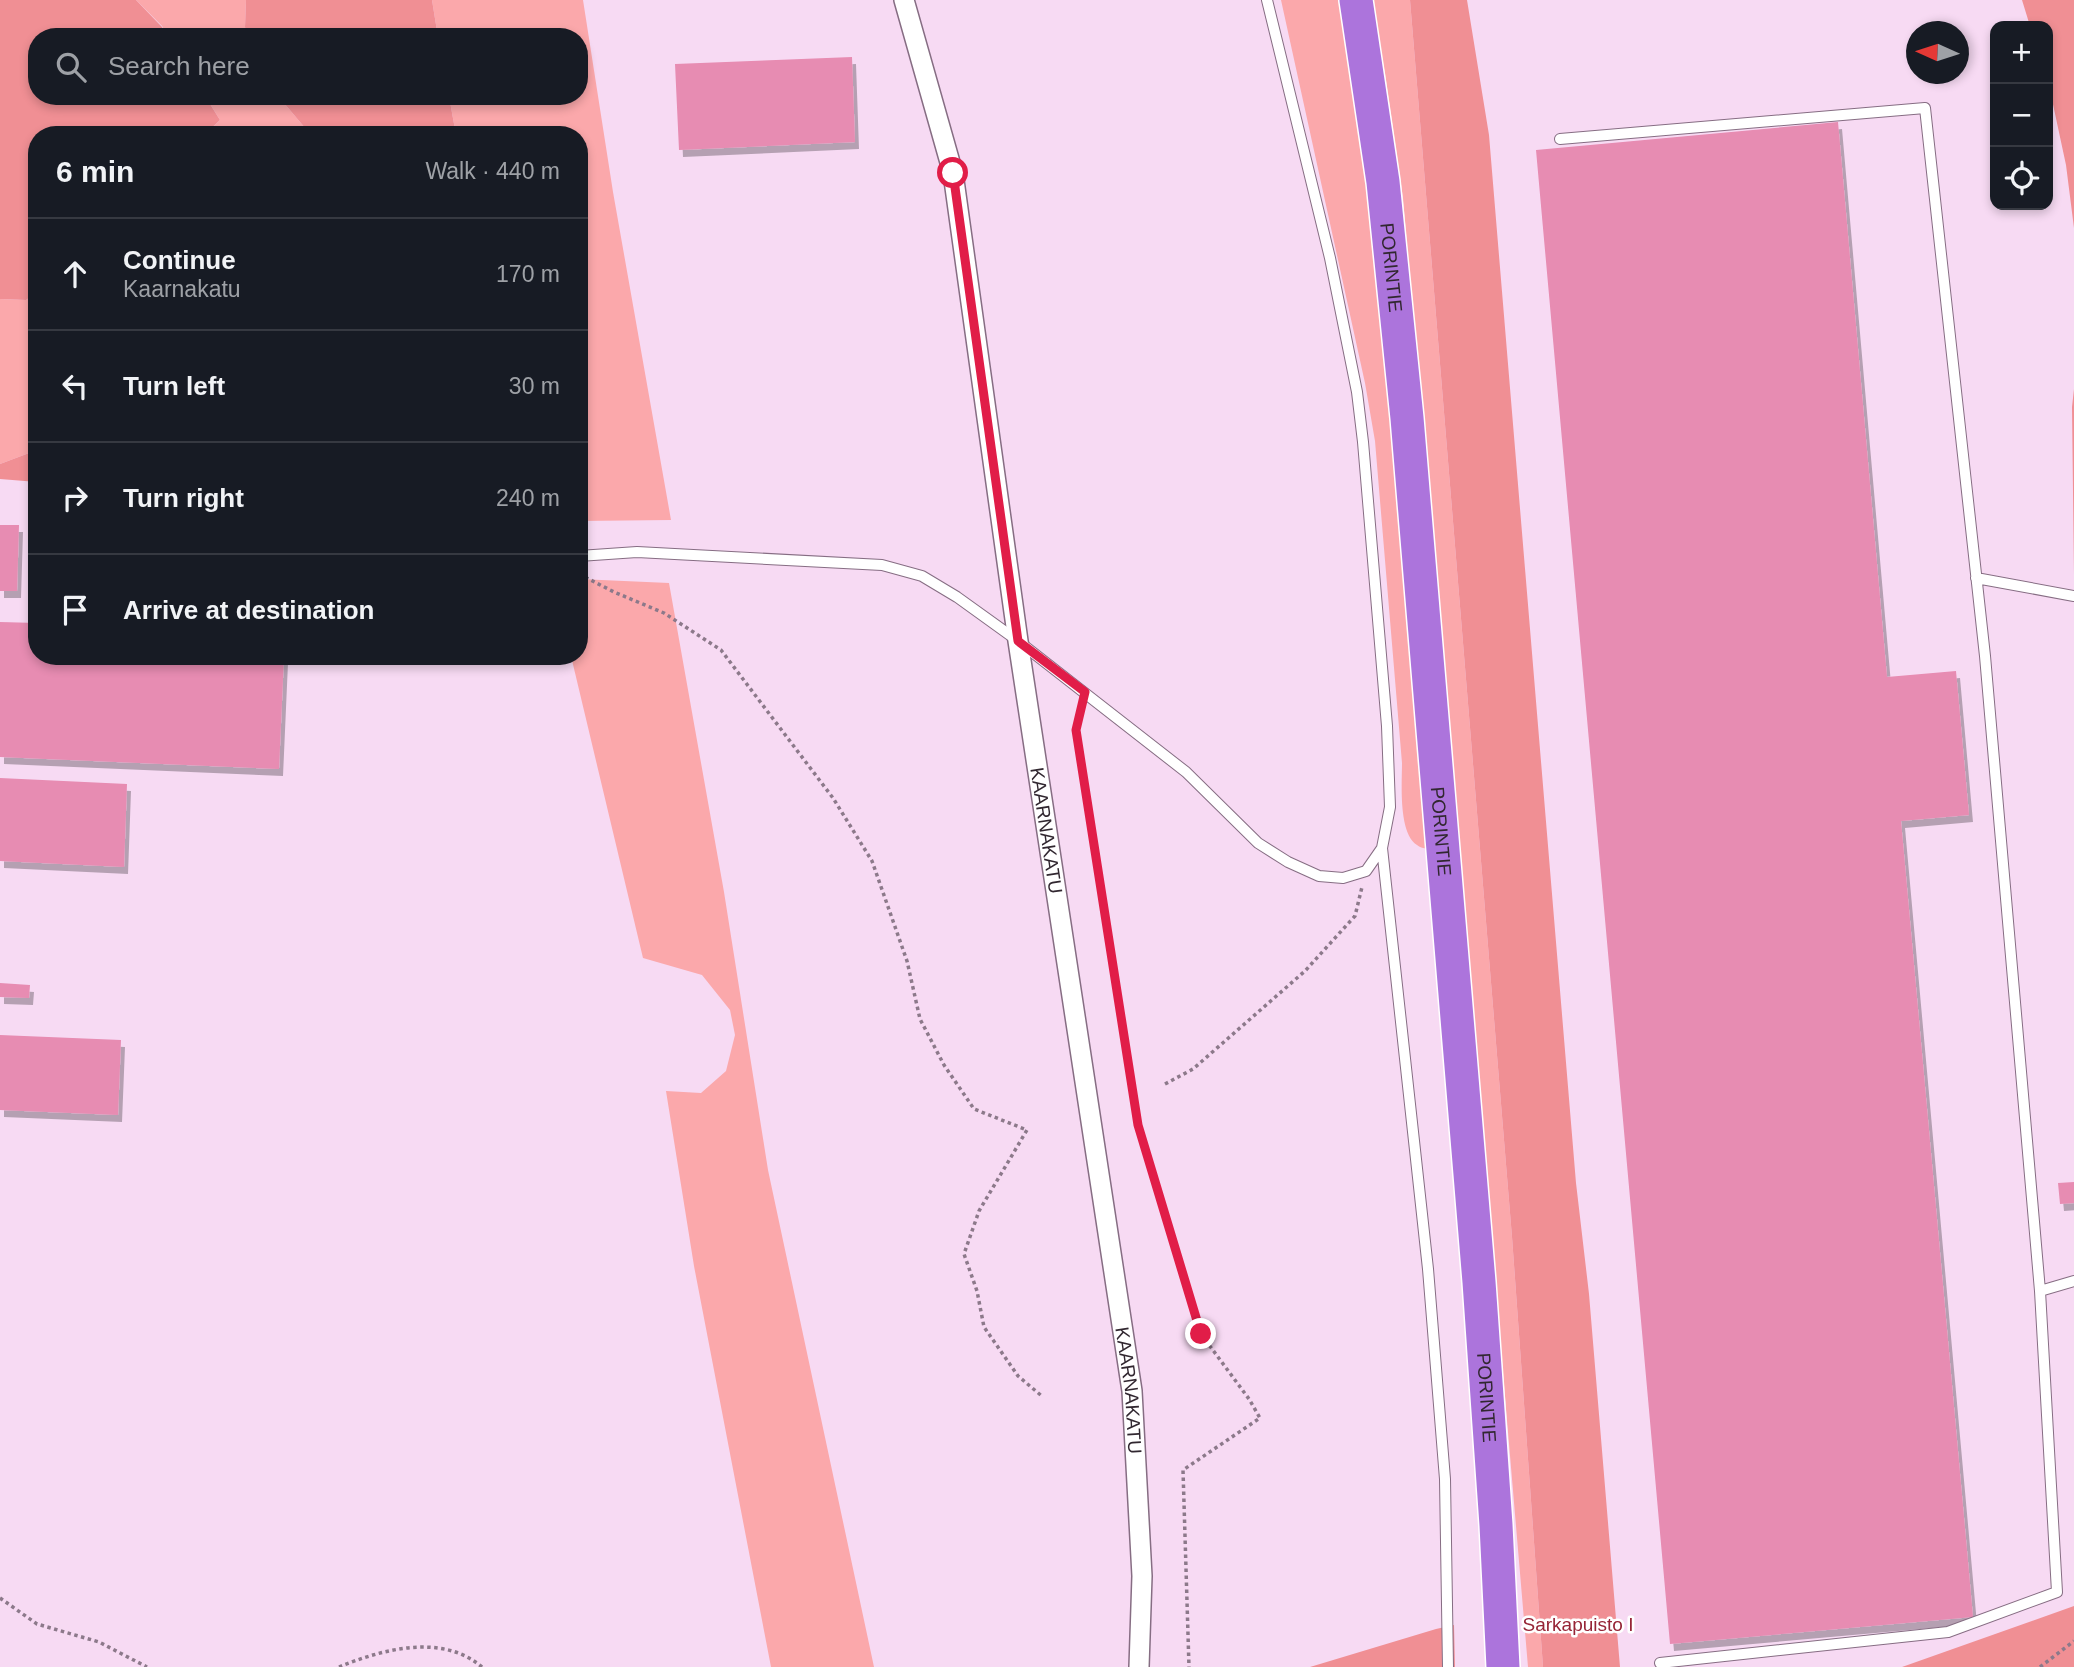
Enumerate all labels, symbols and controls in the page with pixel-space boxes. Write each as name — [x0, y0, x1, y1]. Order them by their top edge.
north arrow — [1906, 21, 1969, 84]
map controls — [1990, 21, 2053, 210]
button: + — [1990, 21, 2053, 84]
search box — [28, 28, 588, 105]
icon: search — [52, 48, 90, 86]
text: Search here — [108, 51, 250, 81]
button: − — [1990, 84, 2053, 147]
button: locate — [1990, 147, 2053, 210]
text: 6 min — [56, 155, 134, 188]
route start — [937, 157, 968, 188]
text: Walk · 440 m — [425, 158, 560, 184]
street label: PORINTIE — [1376, 222, 1406, 313]
text: Continue — [123, 245, 236, 275]
icon: ahead — [56, 255, 94, 293]
text: 170 m — [496, 261, 560, 287]
text: Kaarnakatu — [123, 276, 241, 302]
icon: left — [56, 367, 94, 405]
text: Turn left — [123, 371, 225, 401]
text: 30 m — [509, 373, 560, 399]
icon: right — [56, 479, 94, 517]
text: Turn right — [123, 483, 244, 513]
text: 240 m — [496, 485, 560, 511]
icon: arrive — [56, 591, 94, 629]
text: Arrive at destination — [123, 595, 374, 625]
street label: KAARNAKATU — [1026, 766, 1066, 895]
street label: PORINTIE — [1427, 786, 1455, 877]
route end — [1185, 1318, 1216, 1349]
street label: KAARNAKATU — [1111, 1326, 1145, 1454]
street label: PORINTIE — [1473, 1352, 1500, 1443]
park label: Sarkapuisto I — [1523, 1614, 1633, 1635]

